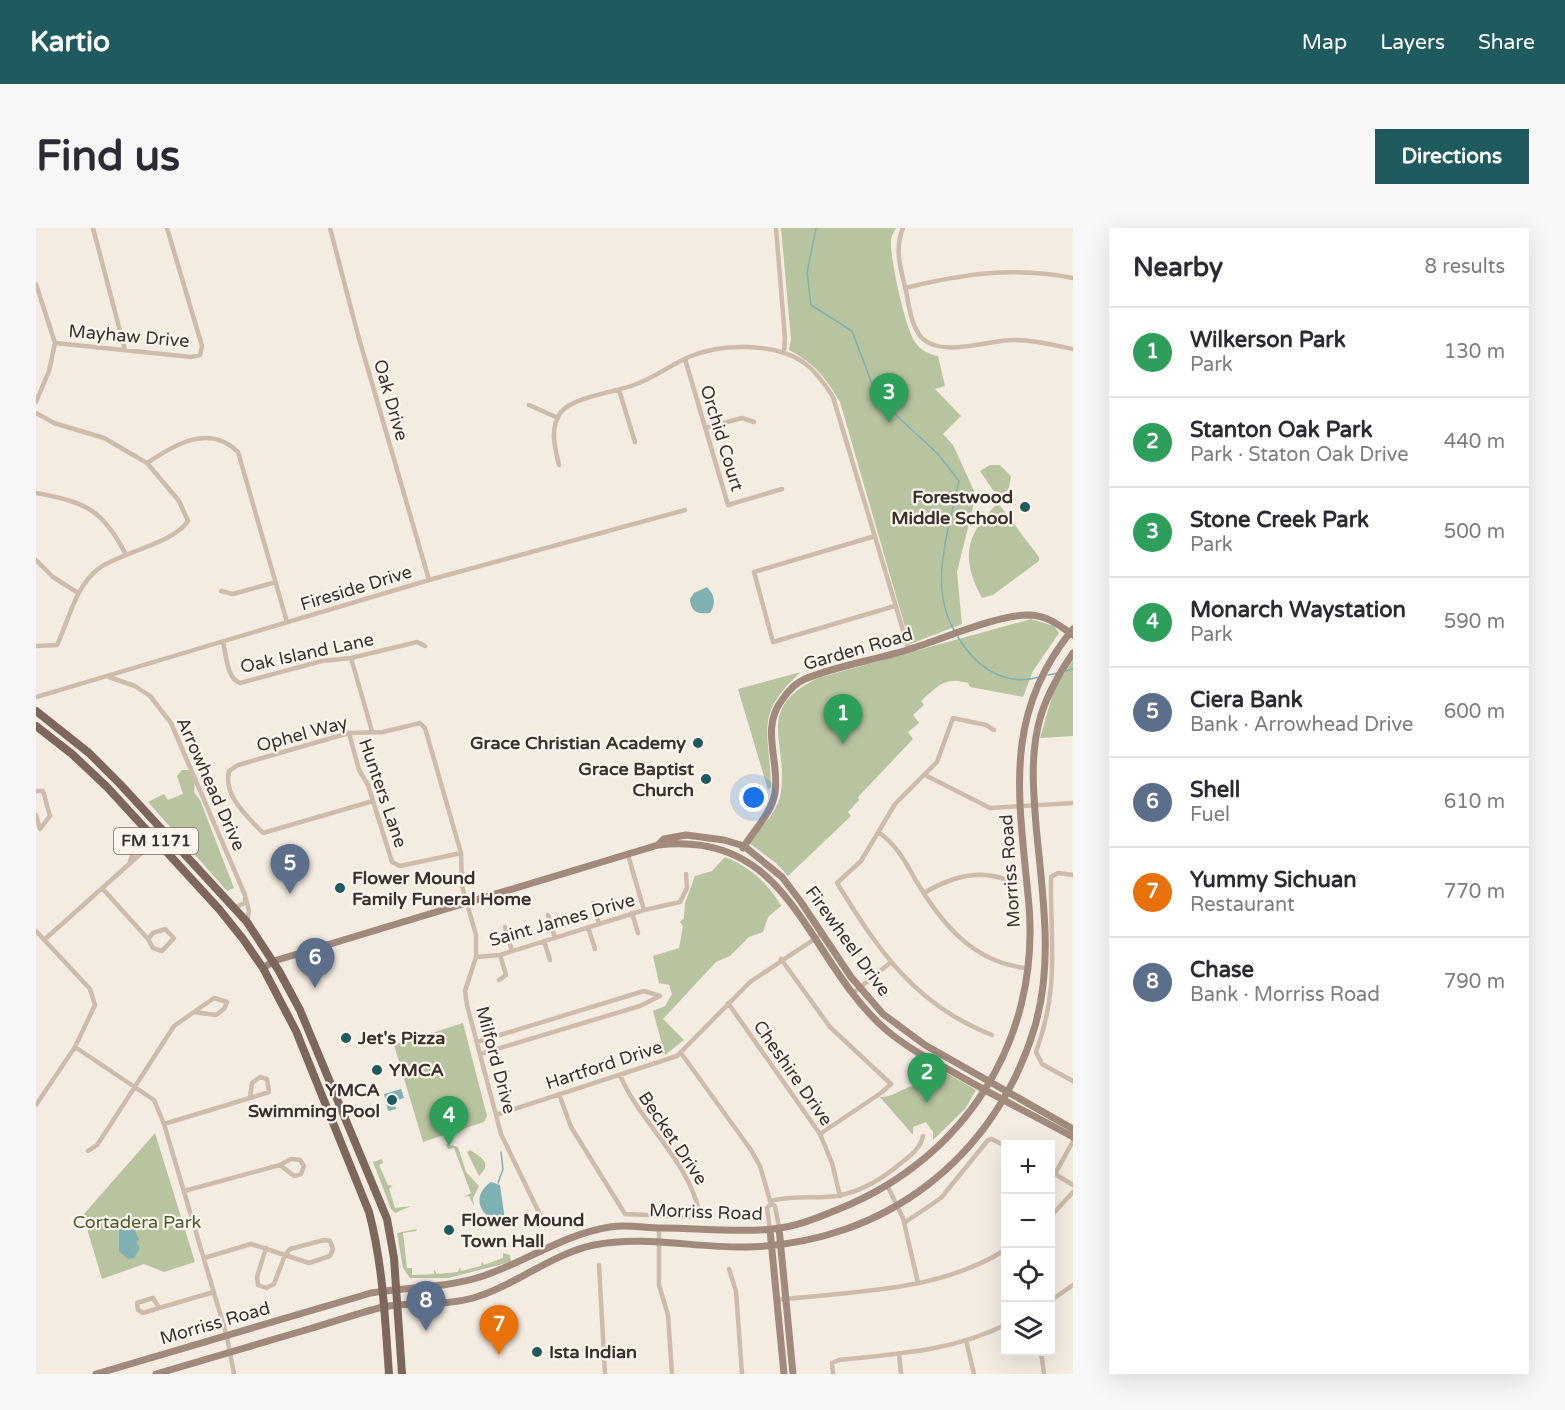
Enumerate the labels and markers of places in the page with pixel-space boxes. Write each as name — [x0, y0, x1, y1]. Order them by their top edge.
pin: 3 — [870, 374, 908, 423]
place label: Forestwood Middle School — [891, 486, 1013, 529]
marker: Forestwood Middle School — [1018, 500, 1032, 514]
pin: 1 — [824, 694, 862, 744]
place label: Grace Christian Academy — [470, 732, 686, 754]
marker: Grace Christian Academy — [691, 736, 705, 750]
place label: Grace Baptist Church — [578, 758, 694, 801]
marker: Grace Baptist Church — [699, 772, 713, 786]
pin: 5 — [270, 844, 310, 894]
place label: Flower Mound Family Funeral Home — [352, 867, 531, 910]
marker: Flower Mound Family Funeral Home — [333, 881, 347, 895]
pin: 6 — [296, 938, 334, 988]
place label: Jet's Pizza — [357, 1027, 445, 1049]
marker: Jet's Pizza — [339, 1031, 353, 1045]
pin: 2 — [908, 1054, 946, 1103]
place label: YMCA — [389, 1059, 444, 1081]
marker: YMCA — [370, 1063, 384, 1077]
place label: YMCA Swimming Pool — [248, 1079, 380, 1122]
marker: YMCA Swimming Pool — [385, 1093, 399, 1107]
pin: 4 — [430, 1096, 468, 1146]
place label: Flower Mound Town Hall — [460, 1209, 584, 1252]
marker: Flower Mound Town Hall — [442, 1223, 456, 1237]
pin: 8 — [406, 1282, 446, 1331]
pin: 7 — [480, 1306, 518, 1355]
place label: Ista Indian — [549, 1341, 637, 1363]
marker: Ista Indian — [530, 1345, 544, 1359]

